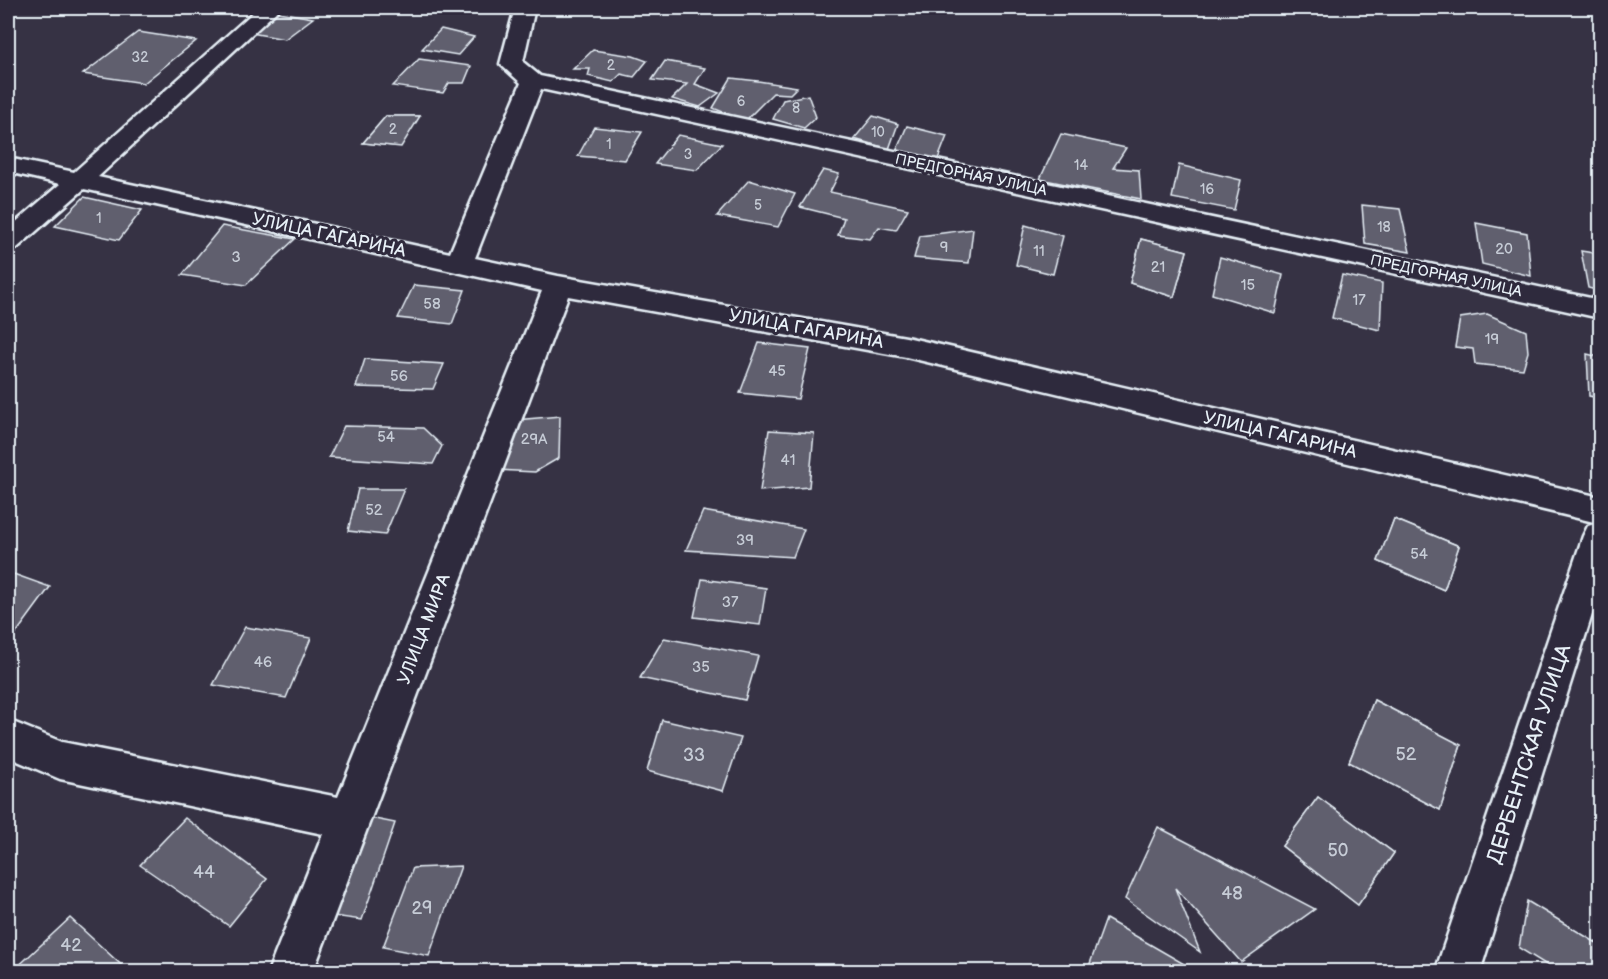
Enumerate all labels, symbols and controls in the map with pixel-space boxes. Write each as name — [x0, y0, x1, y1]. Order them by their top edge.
house number: 32 — [132, 49, 149, 66]
house number: 2 — [607, 57, 616, 74]
house number: 6 — [737, 93, 746, 110]
house number: 8 — [792, 100, 800, 117]
house number: 2 — [389, 121, 398, 138]
house number: 10 — [871, 124, 885, 141]
house number: 1 — [606, 136, 612, 153]
house number: 3 — [684, 146, 692, 163]
street label: ПРЕДГОРНАЯ УЛИЦА — [893, 150, 1049, 201]
house number: 14 — [1074, 157, 1088, 174]
house number: 16 — [1200, 181, 1214, 198]
house number: 5 — [754, 197, 762, 214]
street label: УЛИЦА ГАГАРИНА — [250, 208, 408, 262]
house number: 1 — [96, 210, 102, 227]
house number: 18 — [1377, 219, 1391, 236]
house number: 9 — [940, 238, 948, 257]
house number: 20 — [1495, 240, 1513, 259]
house number: 11 — [1033, 242, 1045, 261]
house number: 3 — [231, 248, 241, 267]
street label: ПРЕДГОРНАЯ УЛИЦА — [1368, 251, 1524, 302]
house number: 21 — [1151, 258, 1165, 277]
house number: 15 — [1241, 276, 1255, 295]
house number: 17 — [1352, 291, 1366, 310]
house number: 58 — [423, 295, 441, 314]
street label: УЛИЦА ГАГАРИНА — [727, 305, 885, 353]
house number: 19 — [1485, 330, 1499, 349]
house number: 45 — [768, 362, 786, 381]
house number: 56 — [390, 367, 408, 386]
street label: УЛИЦА ГАГАРИНА — [1201, 407, 1359, 463]
house number: 54 — [377, 428, 395, 447]
house number: 29А — [521, 430, 548, 449]
house number: 41 — [781, 451, 795, 470]
house number: 52 — [365, 501, 383, 520]
house number: 39 — [736, 531, 754, 550]
house number: 54 — [1410, 545, 1428, 564]
street label: УЛИЦА МИРА — [393, 571, 455, 687]
house number: 37 — [722, 593, 739, 612]
street label: ДЕРБЕНТСКАЯ УЛИЦА — [1482, 641, 1576, 867]
house number: 46 — [254, 653, 272, 672]
house number: 35 — [692, 658, 710, 677]
house number: 52 — [1396, 744, 1417, 765]
house number: 33 — [683, 745, 705, 766]
house number: 50 — [1328, 840, 1348, 861]
house number: 44 — [193, 862, 215, 883]
house number: 48 — [1221, 883, 1243, 904]
house number: 29 — [411, 898, 433, 919]
house number: 42 — [60, 935, 82, 956]

